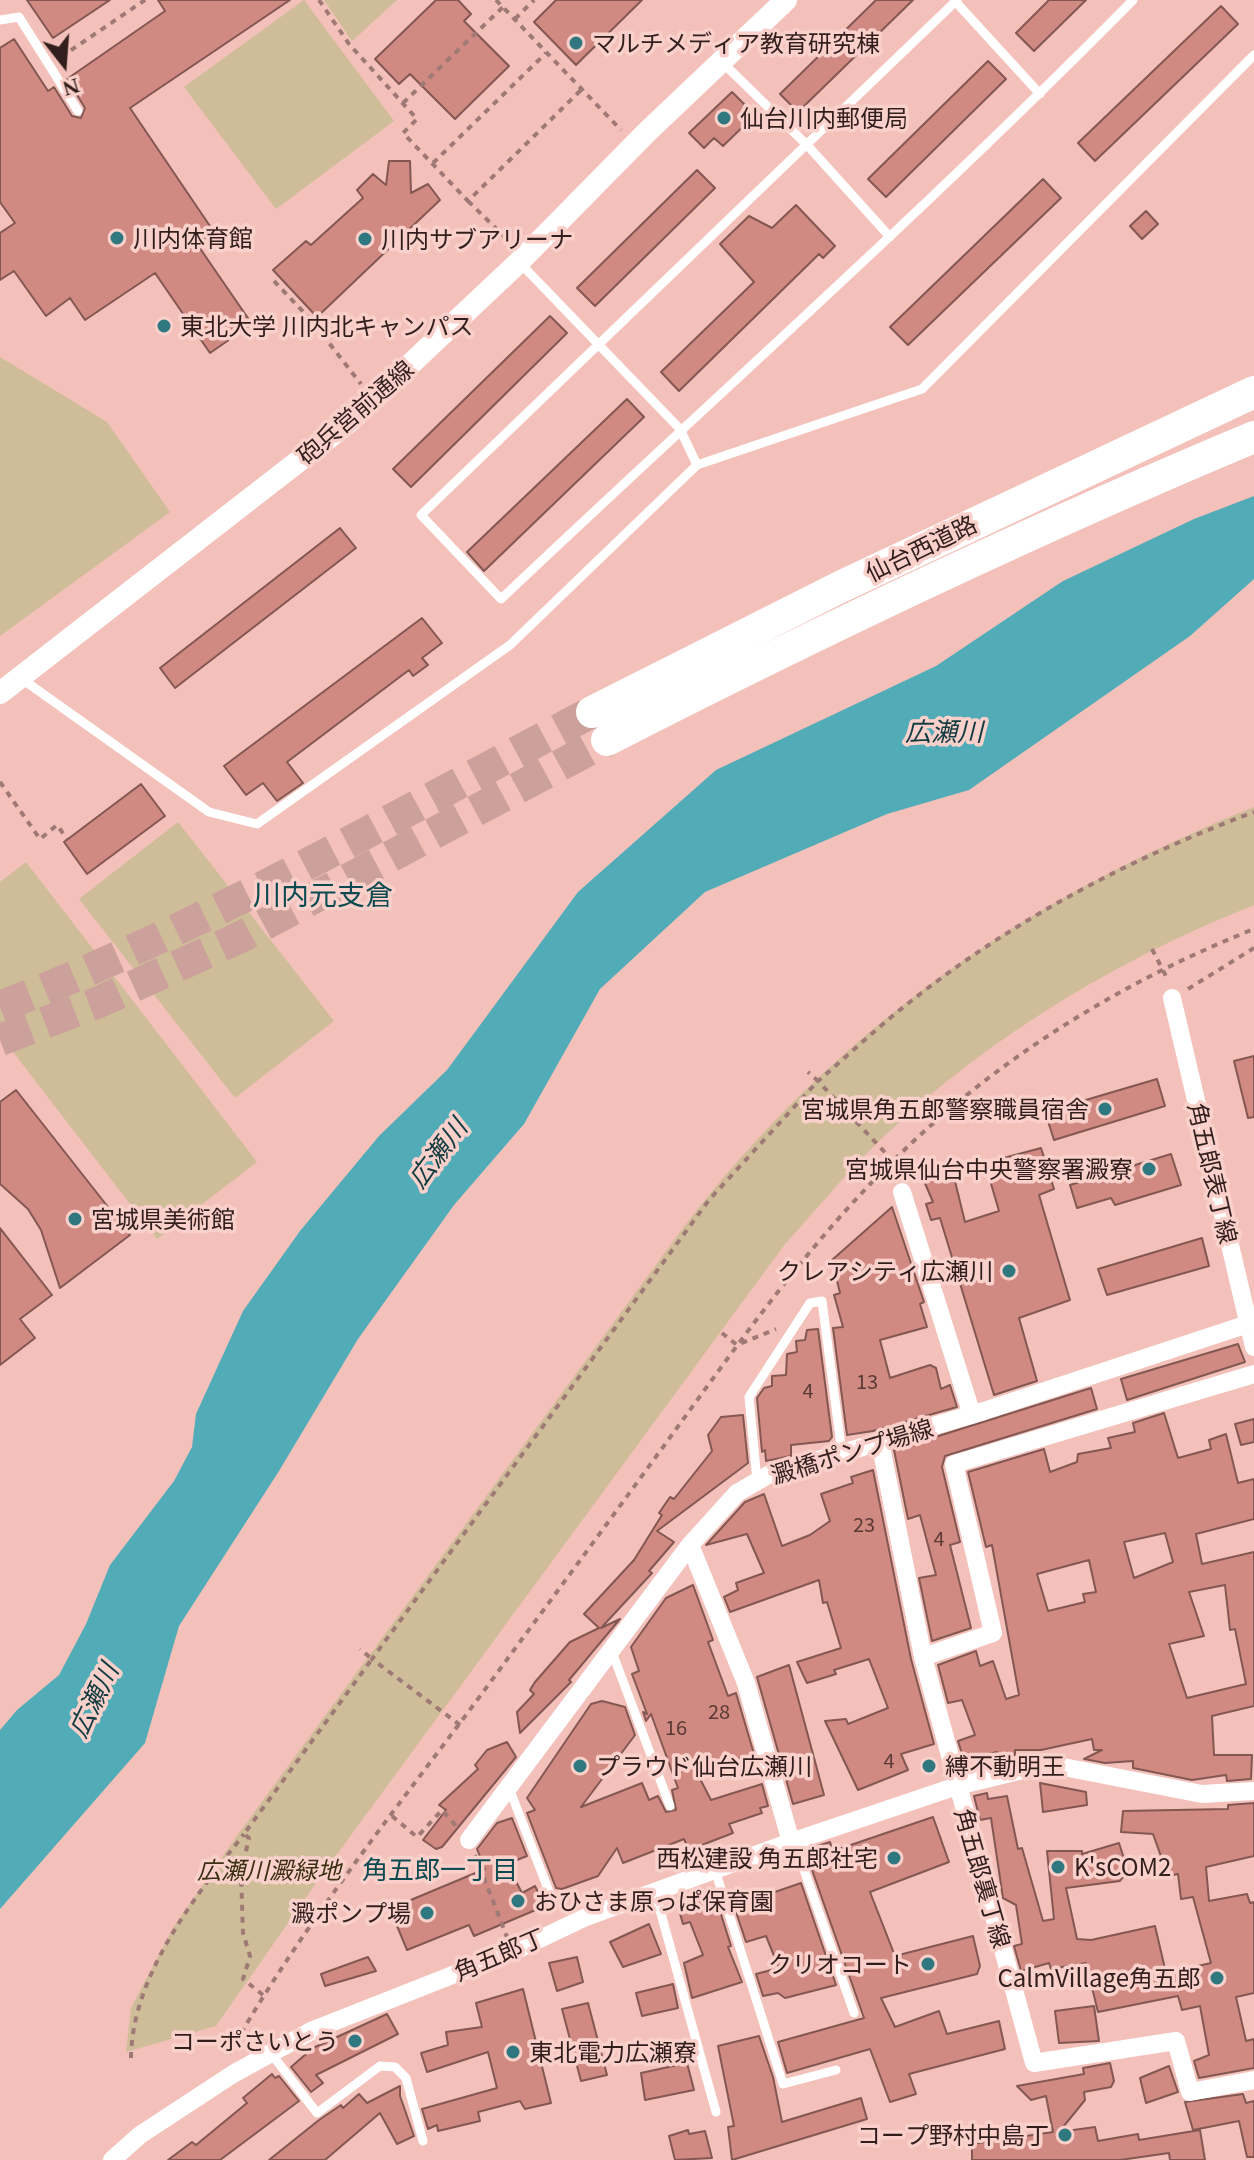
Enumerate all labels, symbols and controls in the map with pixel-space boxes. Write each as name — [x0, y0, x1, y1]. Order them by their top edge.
north arrow — [24, 24, 104, 104]
place label: マルチメディア教育研究棟 — [592, 29, 880, 57]
marker: マルチメディア教育研究棟 — [567, 34, 585, 52]
text: N — [60, 73, 82, 102]
place label: 仙台川内郵便局 — [740, 104, 908, 132]
marker: 仙台川内郵便局 — [715, 109, 733, 127]
place label: 川内体育館 — [133, 224, 253, 252]
place label: 川内サブアリーナ — [381, 225, 573, 253]
marker: 川内体育館 — [108, 229, 126, 247]
marker: 川内サブアリーナ — [356, 230, 374, 248]
place label: 東北大学 川内北キャンパス — [180, 312, 473, 340]
marker: 東北大学 川内北キャンパス — [155, 317, 173, 335]
street label: 砲兵営前通線 — [291, 354, 419, 470]
street label: 仙台西道路 — [861, 509, 981, 587]
water label: 広瀬川 — [905, 715, 983, 747]
district label: 川内元支倉 — [253, 877, 393, 911]
place label: 宮城県角五郎警察職員宿舎 — [801, 1095, 1089, 1123]
marker: 宮城県角五郎警察職員宿舎 — [1096, 1100, 1114, 1118]
street label: 角五郎表丁線 — [1183, 1100, 1243, 1246]
water label: 広瀬川 — [401, 1112, 473, 1194]
place label: 宮城県仙台中央警察署澱寮 — [845, 1155, 1133, 1183]
marker: 宮城県仙台中央警察署澱寮 — [1140, 1160, 1158, 1178]
place label: 宮城県美術館 — [91, 1205, 235, 1233]
marker: 宮城県美術館 — [66, 1210, 84, 1228]
place label: クレアシティ広瀬川 — [777, 1257, 993, 1285]
marker: クレアシティ広瀬川 — [1000, 1262, 1018, 1280]
house number: 13 — [856, 1369, 878, 1393]
house number: 4 — [802, 1378, 814, 1402]
street label: 澱橋ポンプ場線 — [767, 1413, 937, 1489]
house number: 23 — [853, 1512, 875, 1536]
house number: 4 — [933, 1526, 945, 1550]
water label: 広瀬川 — [62, 1658, 124, 1742]
house number: 28 — [708, 1699, 730, 1723]
house number: 16 — [665, 1715, 687, 1739]
house number: 4 — [883, 1748, 895, 1772]
place label: プラウド仙台広瀬川 — [596, 1752, 812, 1780]
place label: 縛不動明王 — [945, 1752, 1065, 1780]
marker: プラウド仙台広瀬川 — [571, 1757, 589, 1775]
marker: 縛不動明王 — [920, 1757, 938, 1775]
street label: 角五郎裏丁線 — [949, 1805, 1017, 1951]
place label: 西松建設 角五郎社宅 — [657, 1844, 878, 1872]
marker: 西松建設 角五郎社宅 — [885, 1849, 903, 1867]
district label: 角五郎一丁目 — [362, 1853, 518, 1885]
place label: K'sCOM2 — [1074, 1853, 1171, 1881]
park label: 広瀬川澱緑地 — [197, 1856, 341, 1884]
marker: K'sCOM2 — [1049, 1858, 1067, 1876]
place label: おひさま原っぱ保育園 — [534, 1887, 774, 1915]
marker: おひさま原っぱ保育園 — [509, 1892, 527, 1910]
place label: 澱ポンプ場 — [291, 1899, 411, 1927]
marker: 澱ポンプ場 — [418, 1904, 436, 1922]
street label: 角五郎丁 — [449, 1922, 549, 1986]
place label: クリオコート — [768, 1950, 912, 1978]
marker: クリオコート — [919, 1955, 937, 1973]
place label: CalmVillage角五郎 — [998, 1964, 1201, 1992]
marker: CalmVillage角五郎 — [1208, 1969, 1226, 1987]
place label: コーポさいとう — [171, 2027, 339, 2055]
marker: コーポさいとう — [346, 2032, 364, 2050]
place label: 東北電力広瀬寮 — [529, 2038, 697, 2066]
marker: 東北電力広瀬寮 — [504, 2043, 522, 2061]
place label: コープ野村中島丁 — [857, 2121, 1049, 2149]
marker: コープ野村中島丁 — [1056, 2126, 1074, 2144]

